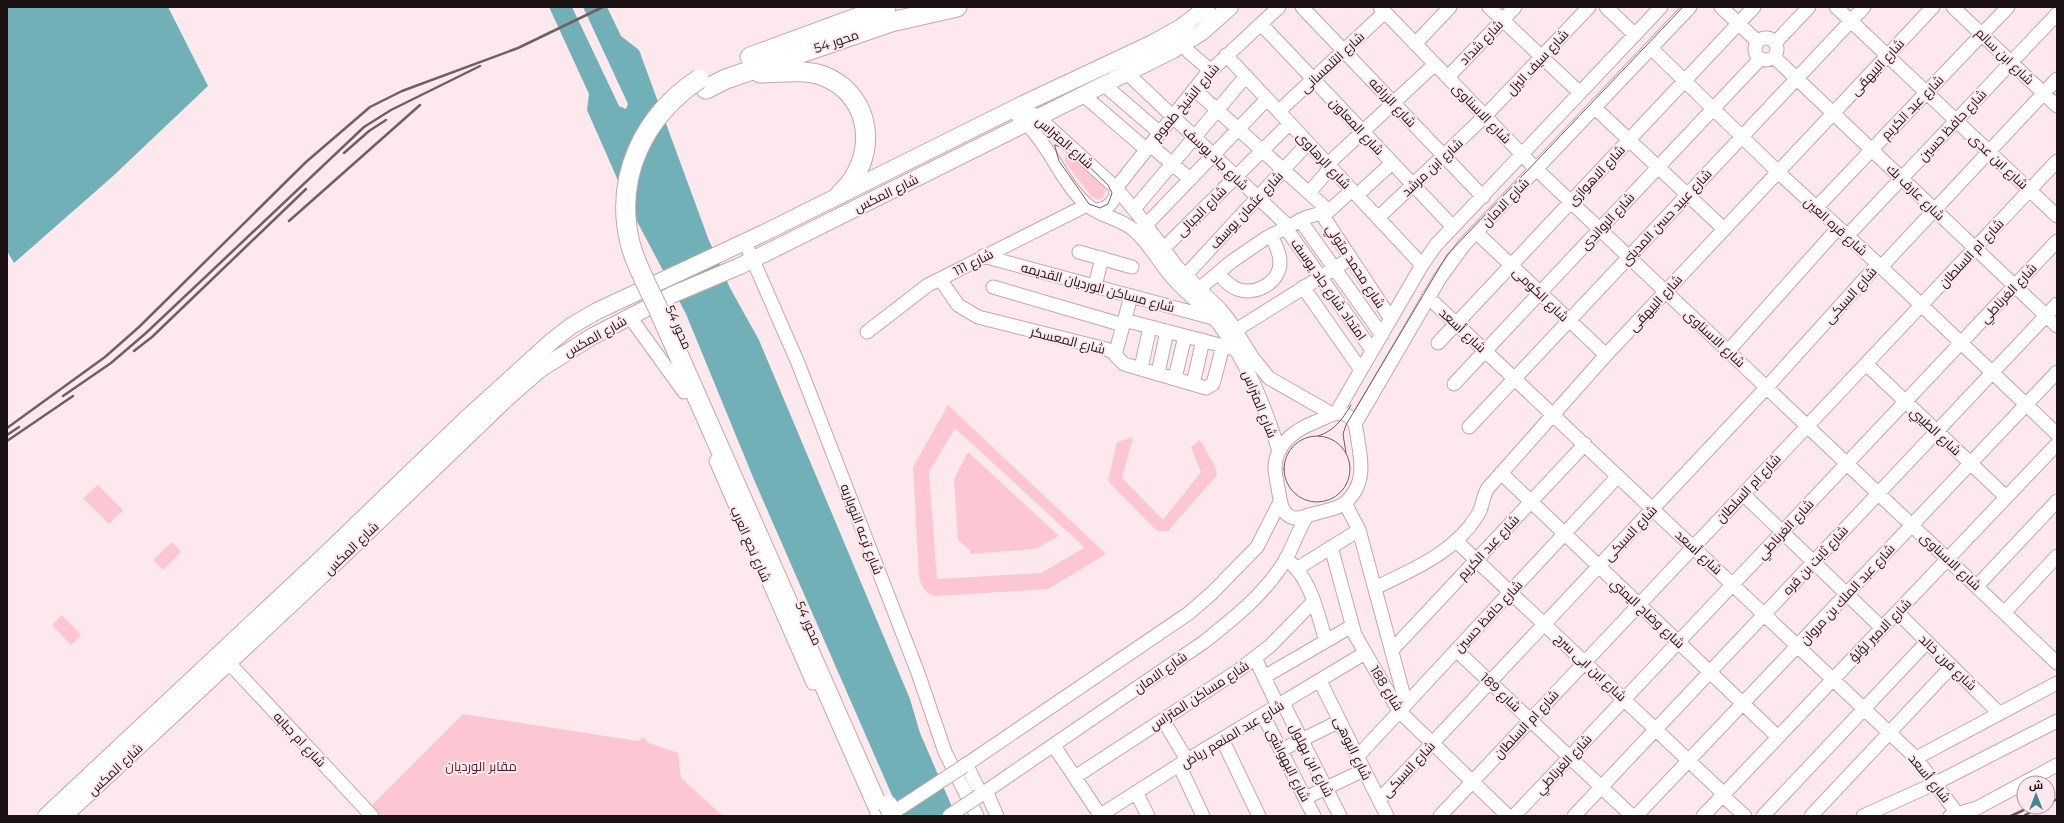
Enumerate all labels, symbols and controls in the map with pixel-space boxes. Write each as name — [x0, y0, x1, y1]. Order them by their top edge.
street label: شارع شداد — [1456, 16, 1507, 68]
street label: شارع ابن سالم — [1971, 24, 2037, 89]
street label: محور 54 — [811, 26, 861, 56]
street label: شارع سيف اليزل — [1503, 26, 1572, 99]
street label: شارع التلمسانى — [1296, 28, 1368, 97]
street label: شارع البيهقى — [1847, 35, 1908, 99]
street label: شارع الشيخ طموم — [1148, 60, 1224, 145]
street label: شارع عبد الكريم — [1877, 72, 1948, 144]
street label: شارع الزرافه — [1365, 74, 1420, 131]
street label: شارع الاسناوى — [1449, 80, 1515, 147]
street label: شارع حافظ حسين — [1915, 86, 1990, 165]
street label: شارع المعاون — [1326, 94, 1387, 159]
street label: شارع المتراس — [1032, 113, 1097, 172]
street label: شارع جاد يوسف — [1179, 123, 1252, 194]
street label: شارع الرهاوى — [1293, 128, 1355, 193]
street label: شارع ابن عدى — [1966, 130, 2032, 193]
street label: شارع ابن مرشد — [1398, 135, 1467, 200]
street label: شارع الاهوازى — [1564, 141, 1629, 209]
street label: شارع عارف بك — [1883, 160, 1948, 224]
street label: شارع عبيد حسن المدينى — [1617, 166, 1715, 269]
street label: شارع عثمان يوسف — [1206, 168, 1287, 253]
street label: شارع المكس — [851, 171, 921, 216]
street label: شارع الامان — [1478, 174, 1533, 230]
street label: شارع الجبالى — [1173, 183, 1230, 240]
street label: شارع الرواندى — [1577, 189, 1638, 254]
street label: شارع قره العين — [1800, 193, 1871, 259]
street label: شارع ام السلطان — [1935, 215, 2008, 292]
street label: شارع محمد متولي — [1320, 221, 1389, 313]
street label: امتداد شارع جاد يوسف — [1287, 235, 1370, 344]
street label: شارع 111 — [950, 245, 996, 280]
street label: شارع مساكن الورديان القديمه — [1019, 259, 1177, 316]
street label: شارع الغرناطي — [1976, 260, 2042, 328]
street label: شارع الكومى — [1509, 263, 1572, 325]
street label: شارع السبكى — [1820, 263, 1880, 327]
street label: شارع البيهقى — [1625, 271, 1686, 335]
street label: محور 54 — [662, 303, 696, 351]
street label: شارع أسعد — [1436, 304, 1490, 356]
street label: شارع الاسناوى — [1680, 306, 1749, 371]
street label: شارع المكس — [561, 312, 630, 361]
street label: شارع المعسكر — [1028, 323, 1107, 358]
street label: شارع المتراس — [1238, 368, 1281, 440]
street label: شارع الطيبي — [1905, 403, 1965, 461]
street label: شارع ام السلطان — [1712, 450, 1785, 527]
street label: شارع ترعه النوباريه — [836, 481, 887, 577]
street label: شارع الغرناطي — [1753, 496, 1819, 564]
street label: شارع السبكى — [1600, 502, 1661, 565]
street label: شارع نجع العرب — [726, 504, 775, 585]
street label: شارع عبد الكريم — [1454, 511, 1524, 584]
street label: شارع المكس — [321, 518, 382, 579]
street label: شارع ثابت بن قره — [1779, 522, 1852, 599]
street label: شارع أسعد — [1672, 526, 1726, 578]
street label: شارع الاسناوى — [1916, 529, 1985, 594]
street label: شارع عبد الملك بن مروان — [1796, 540, 1899, 648]
street label: شارع وضاح اليمني — [1606, 575, 1688, 654]
street label: شارع حافظ حسين — [1451, 577, 1526, 656]
street label: شارع الامير لؤلؤ — [1846, 595, 1915, 666]
street label: محور 54 — [792, 599, 826, 647]
street label: شارع ابن ابى سرح — [1551, 630, 1630, 705]
street label: شارع فرن خالد — [1915, 631, 1980, 694]
street label: شارع الامان — [1130, 648, 1190, 697]
street label: شارع مساكن المتراس — [1146, 657, 1252, 734]
street label: شارع 188 — [1366, 663, 1407, 714]
street label: شارع 189 — [1477, 669, 1525, 715]
street label: شارع ام السلطان — [1490, 686, 1563, 763]
street label: شارع عبد المنعم رياض — [1177, 697, 1288, 773]
street label: شارع ام جبابه — [269, 708, 330, 771]
street label: شارع البوهى — [1330, 714, 1375, 783]
street label: شارع ابن بهلول — [1286, 721, 1337, 800]
street label: شارع البهواشى — [1263, 726, 1314, 805]
street label: شارع الغرناطي — [1531, 731, 1597, 799]
street label: شارع السبكى — [1378, 738, 1439, 801]
street label: شارع المكس — [84, 740, 146, 799]
street label: شارع أسعد — [1905, 750, 1954, 806]
park label: مقابر الورديان — [445, 758, 517, 774]
north arrow — [2016, 775, 2056, 815]
text: ش — [2029, 778, 2043, 792]

